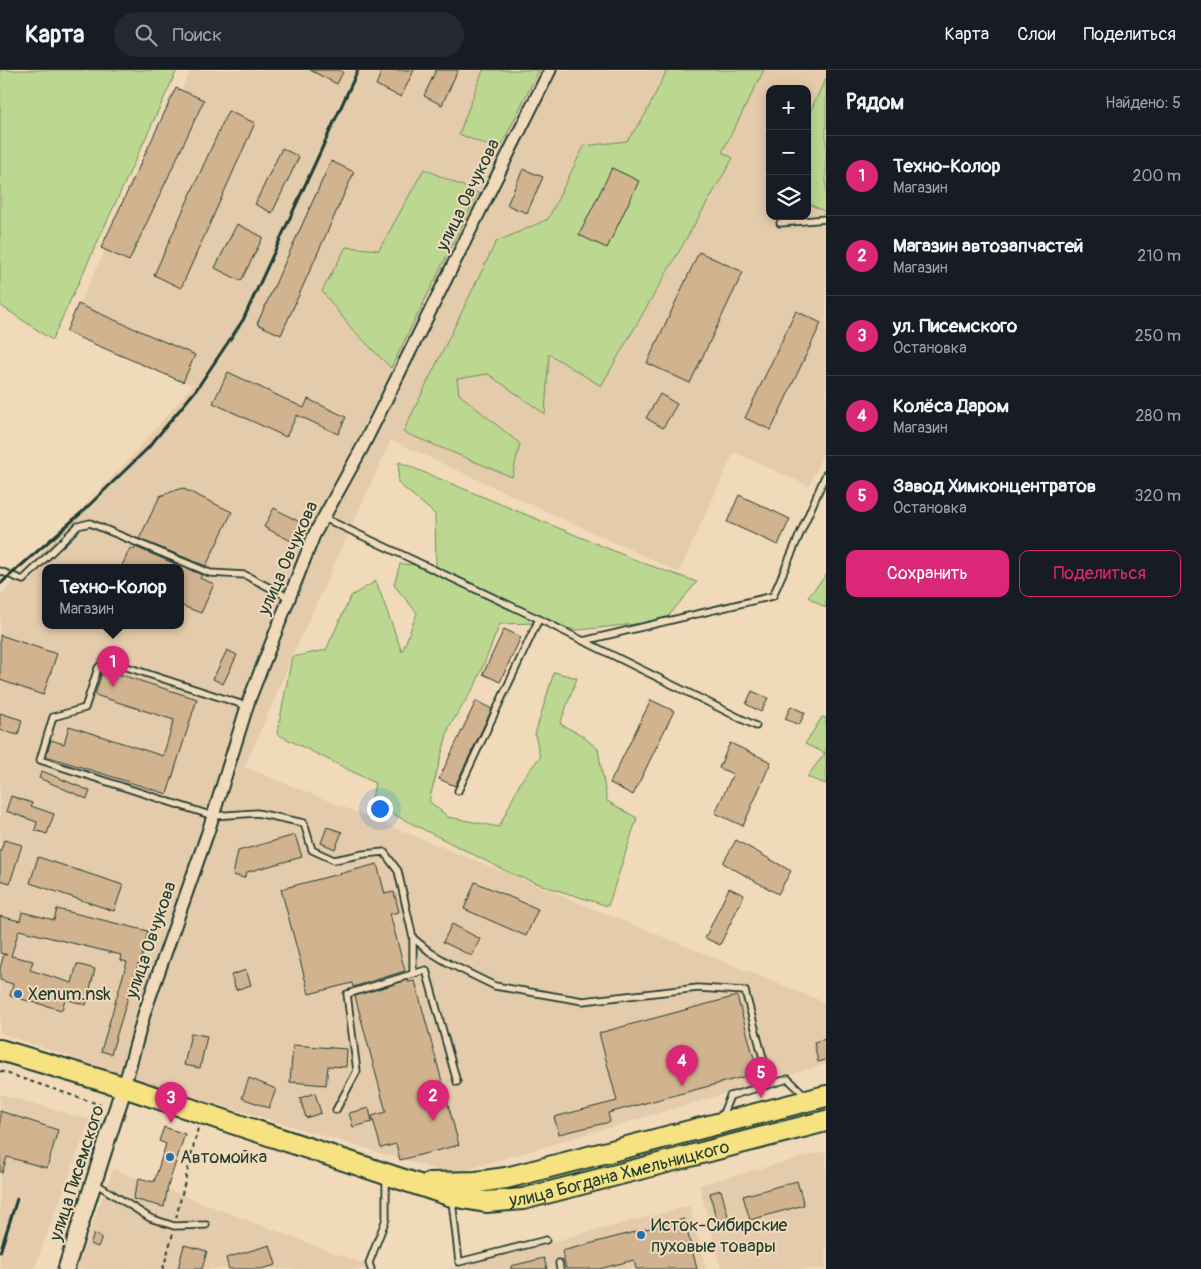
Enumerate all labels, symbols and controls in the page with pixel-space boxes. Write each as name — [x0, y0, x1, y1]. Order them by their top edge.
search box — [114, 12, 464, 57]
text: Карта — [25, 20, 84, 49]
icon: search — [132, 21, 160, 49]
text: Поиск — [172, 23, 222, 47]
text: Карта — [945, 23, 989, 46]
text: Слои — [1017, 23, 1055, 46]
text: Поделиться — [1083, 23, 1176, 46]
map controls — [766, 85, 811, 220]
button: + — [766, 85, 811, 130]
text: Рядом — [846, 89, 904, 116]
text: Найдено: 5 — [1105, 93, 1181, 113]
button: − — [766, 130, 811, 175]
street label: улица Овчукова — [430, 135, 505, 256]
text: Техно-Колор — [893, 154, 1000, 178]
text: 1 — [859, 166, 865, 186]
text: 200 m — [1133, 166, 1181, 186]
button: layers — [766, 175, 811, 220]
text: Магазин — [893, 178, 948, 198]
text: Магазин автозапчастей — [893, 234, 1083, 258]
text: 2 — [858, 246, 866, 266]
text: 210 m — [1137, 246, 1181, 266]
text: Магазин — [893, 258, 948, 278]
text: ул. Писемского — [893, 314, 1017, 338]
text: 3 — [858, 326, 866, 346]
text: 250 m — [1135, 326, 1181, 346]
text: Остановка — [893, 338, 967, 358]
text: Колёса Даром — [893, 394, 1009, 418]
text: 4 — [857, 406, 867, 426]
text: 280 m — [1135, 406, 1181, 426]
text: Магазин — [893, 418, 948, 438]
text: Завод Химконцентратов — [893, 474, 1096, 498]
text: 5 — [858, 486, 866, 506]
text: 320 m — [1135, 486, 1181, 506]
street label: улица Овчукова — [252, 498, 323, 619]
text: Остановка — [893, 498, 967, 518]
button: Сохранить — [846, 550, 1009, 597]
button: Поделиться — [1019, 550, 1181, 597]
popup — [42, 564, 184, 629]
text: Техно-Колор — [59, 575, 167, 599]
text: Магазин — [59, 599, 114, 619]
pin: 1 — [97, 646, 129, 687]
your location — [367, 796, 393, 822]
street label: улица Овчукова — [120, 879, 182, 1002]
place label: Xenum.nsk — [28, 983, 111, 1006]
marker: Xenum.nsk — [12, 988, 24, 1000]
pin: 4 — [666, 1045, 698, 1086]
pin: 5 — [745, 1057, 777, 1098]
pin: 2 — [417, 1080, 449, 1121]
pin: 3 — [155, 1082, 187, 1123]
street label: улица Писемского — [44, 1102, 110, 1245]
street label: улица Богдана Хмельницкого — [507, 1135, 732, 1212]
place label: Автомойка — [180, 1146, 267, 1169]
marker: Автомойка — [164, 1151, 176, 1163]
place label: Исток-Сибирские пуховые товары — [651, 1214, 788, 1258]
marker: Исток-Сибирские пуховые товары — [635, 1229, 647, 1241]

